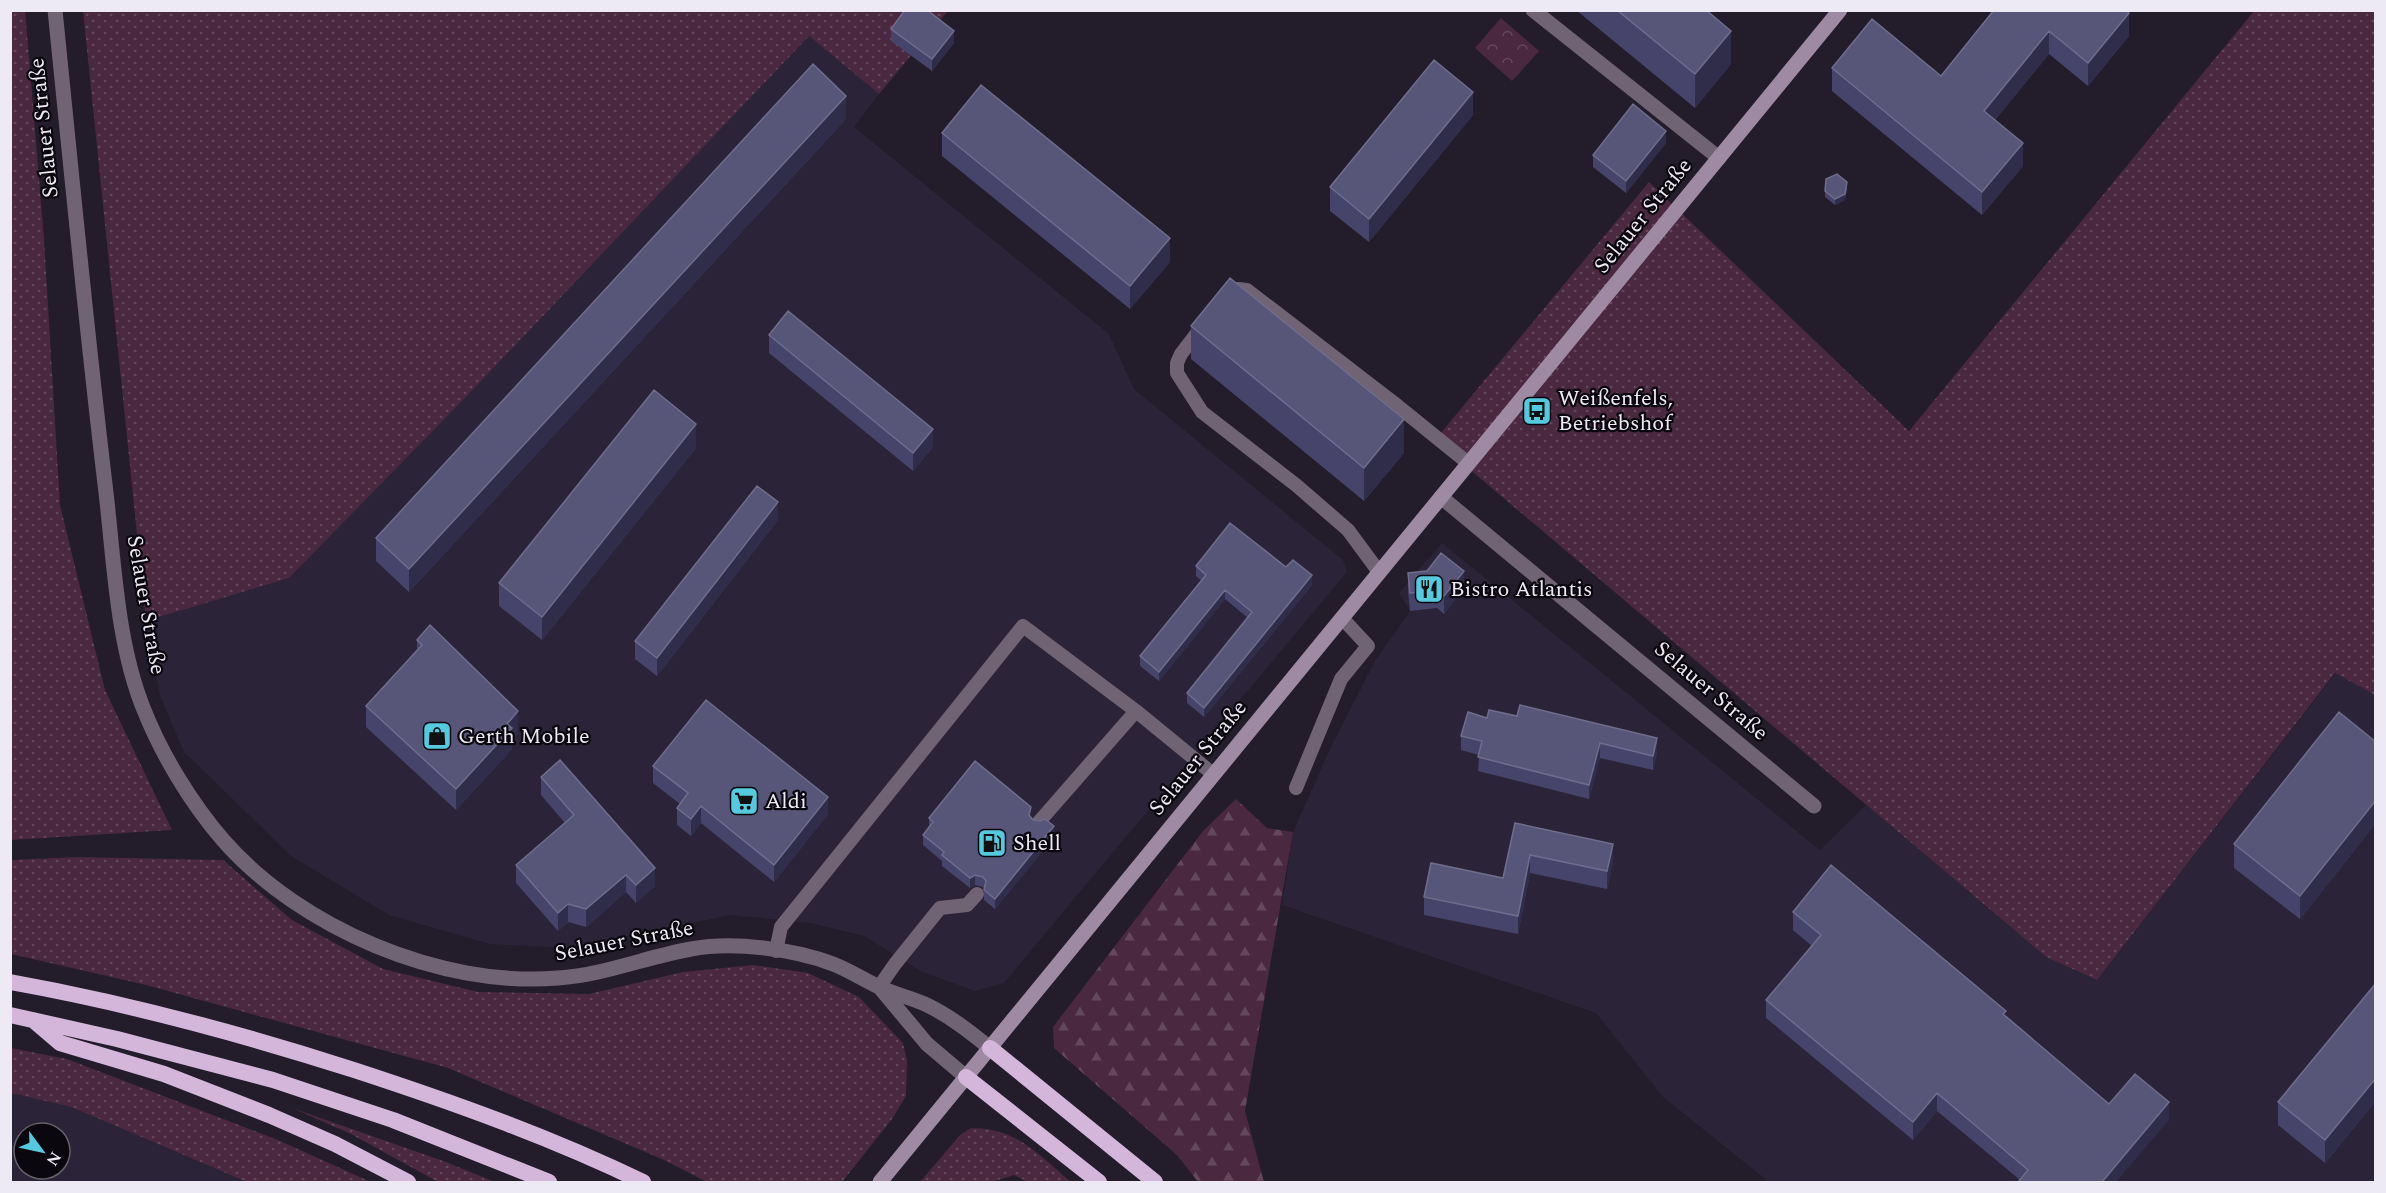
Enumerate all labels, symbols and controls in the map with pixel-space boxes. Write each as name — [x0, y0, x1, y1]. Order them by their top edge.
street label: Selauer Straße — [20, 56, 68, 200]
street label: Selauer Straße — [1586, 151, 1700, 281]
place label: Weißenfels, Betriebshof — [1558, 382, 1673, 440]
bus stop icon: Weißenfels, Betriebshof — [1521, 395, 1553, 427]
street label: Selauer Straße — [118, 533, 174, 677]
restaurant icon: Bistro Atlantis — [1413, 573, 1445, 605]
place label: Bistro Atlantis — [1450, 573, 1593, 606]
street label: Selauer Straße — [1646, 633, 1776, 749]
street label: Selauer Straße — [1141, 693, 1255, 823]
shop icon: Gerth Mobile — [421, 720, 453, 752]
place label: Gerth Mobile — [458, 720, 590, 753]
supermarket icon: Aldi — [728, 785, 760, 817]
place label: Aldi — [765, 785, 807, 818]
fuel station icon: Shell — [976, 827, 1008, 859]
place label: Shell — [1013, 827, 1061, 860]
street label: Selauer Straße — [552, 911, 696, 971]
north arrow — [12, 1121, 72, 1181]
text: N — [40, 1147, 67, 1171]

